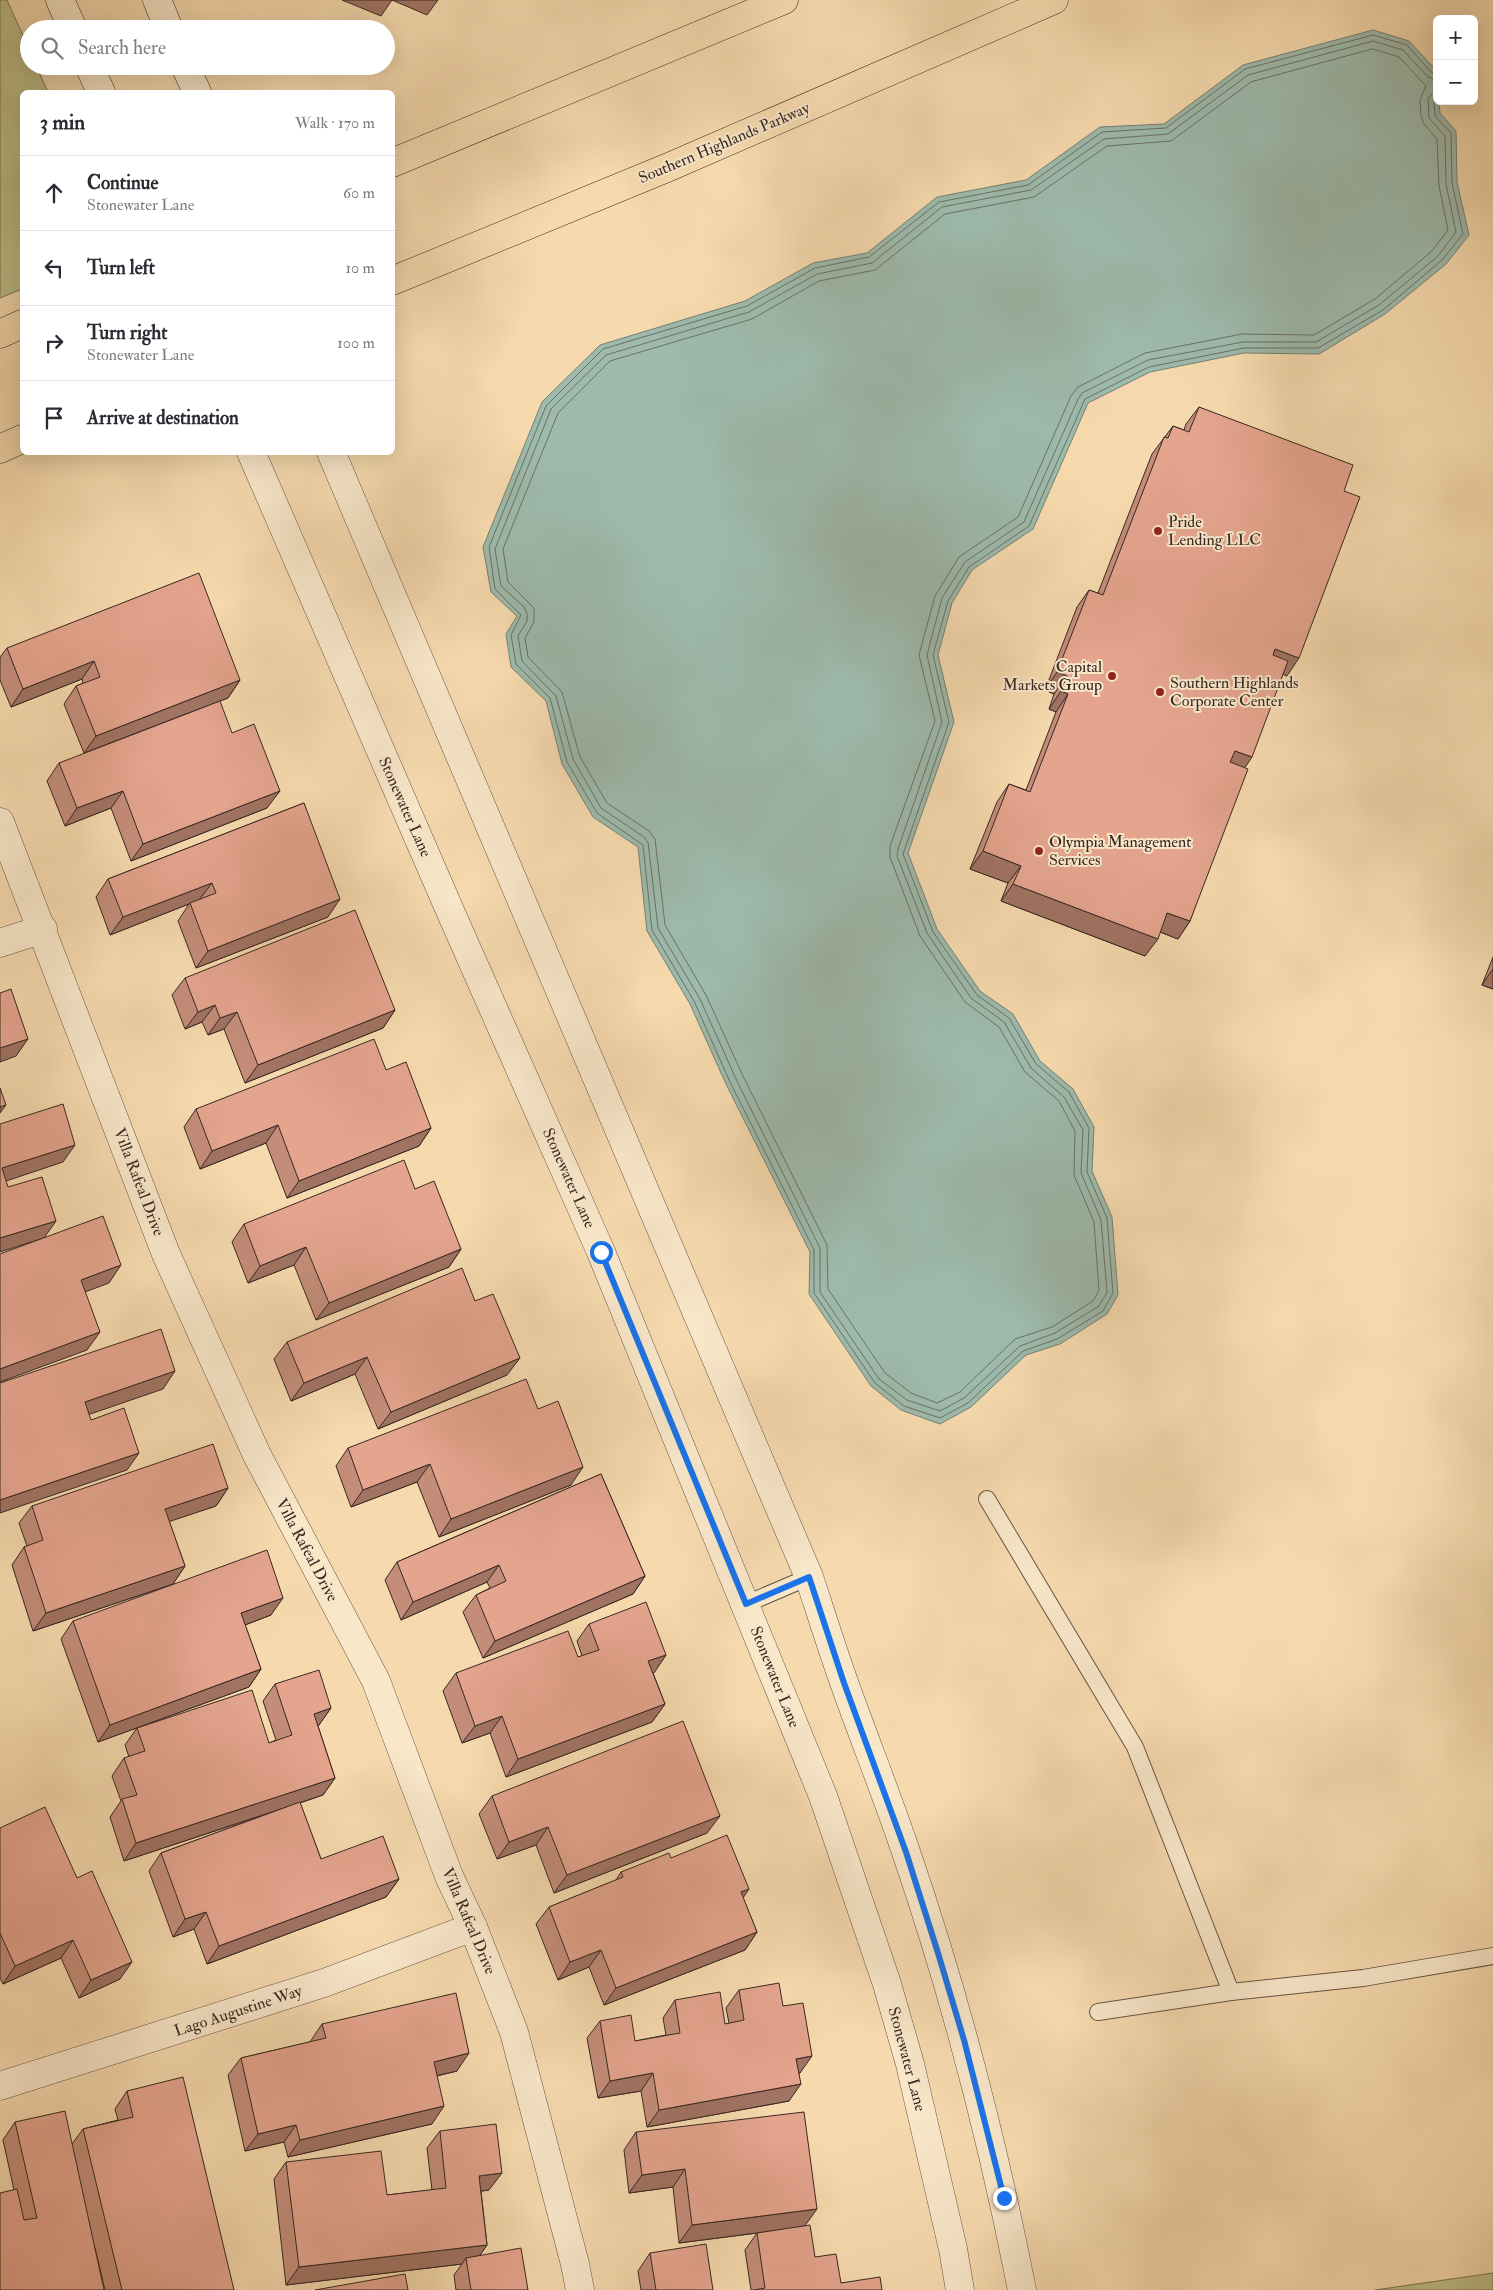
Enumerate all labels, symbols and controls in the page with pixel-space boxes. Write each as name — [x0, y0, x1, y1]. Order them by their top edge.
map controls — [1433, 15, 1478, 105]
button: + — [1433, 15, 1478, 60]
search box — [20, 20, 395, 75]
icon: search — [38, 34, 66, 62]
text: Search here — [78, 36, 166, 60]
button: − — [1433, 60, 1478, 105]
street label: Southern Highlands Parkway — [635, 97, 814, 188]
text: 3 min — [40, 109, 85, 136]
text: Walk · 170 m — [295, 113, 375, 133]
text: Continue — [87, 171, 158, 195]
icon: ahead — [40, 179, 68, 207]
text: 60 m — [343, 183, 375, 203]
text: Stonewater Lane — [87, 195, 194, 215]
icon: left — [40, 254, 68, 282]
text: Turn left — [87, 256, 155, 280]
text: 10 m — [345, 258, 375, 278]
text: Turn right — [87, 321, 167, 345]
icon: right — [40, 329, 68, 357]
text: 100 m — [337, 333, 375, 353]
text: Stonewater Lane — [87, 345, 194, 365]
icon: arrive — [40, 404, 68, 432]
text: Arrive at destination — [87, 406, 239, 430]
place label: Pride Lending LLC — [1168, 512, 1261, 550]
marker: Pride Lending LLC — [1152, 525, 1164, 537]
place label: Capital Markets Group — [1003, 657, 1102, 696]
marker: Capital Markets Group — [1106, 670, 1118, 682]
place label: Southern Highlands Corporate Center — [1170, 673, 1299, 712]
marker: Southern Highlands Corporate Center — [1154, 686, 1166, 698]
street label: Stonewater Lane — [374, 754, 436, 860]
place label: Olympia Management Services — [1049, 832, 1191, 870]
marker: Olympia Management Services — [1033, 845, 1045, 857]
street label: Villa Rafeal Drive — [109, 1125, 169, 1239]
street label: Stonewater Lane — [538, 1125, 600, 1231]
route start — [590, 1241, 613, 1264]
street label: Villa Rafeal Drive — [271, 1495, 343, 1605]
street label: Stonewater Lane — [746, 1623, 805, 1731]
street label: Villa Rafeal Drive — [437, 1865, 501, 1978]
street label: Lago Augustine Way — [171, 1981, 305, 2041]
street label: Stonewater Lane — [883, 2005, 931, 2114]
route end — [993, 2187, 1016, 2210]

